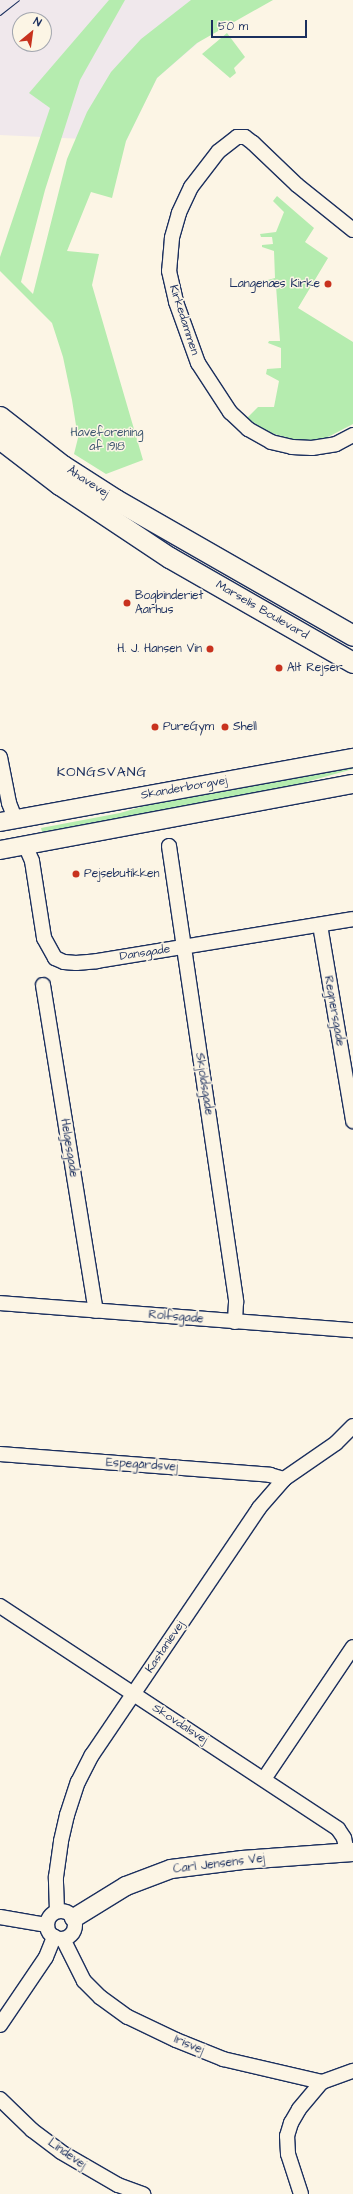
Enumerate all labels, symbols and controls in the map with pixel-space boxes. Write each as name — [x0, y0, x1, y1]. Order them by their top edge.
north arrow — [12, 12, 52, 52]
scale bar — [213, 12, 309, 38]
text: N — [31, 14, 44, 30]
text: 50 m — [218, 18, 248, 35]
place label: Langenæs Kirke — [229, 277, 320, 291]
marker: Langenæs Kirke — [323, 279, 333, 289]
street label: Kirkedammen — [166, 283, 202, 357]
park label: Haveforening af 1918 — [70, 426, 144, 454]
street label: Åhavevej — [64, 463, 112, 501]
street label: Marselis Boulevard — [213, 578, 311, 642]
place label: Bogbinderiet Aarhus — [135, 589, 203, 617]
marker: Bogbinderiet Aarhus — [122, 598, 132, 608]
place label: H. J. Hansen Vin — [117, 642, 202, 656]
marker: H. J. Hansen Vin — [205, 644, 215, 654]
place label: Alt Rejser — [287, 661, 343, 675]
marker: Alt Rejser — [274, 663, 284, 673]
place label: PureGym — [163, 720, 214, 734]
place label: Shell — [233, 720, 257, 734]
marker: PureGym — [150, 722, 160, 732]
marker: Shell — [220, 722, 230, 732]
district label: KONGSVANG — [57, 764, 147, 780]
street label: Skanderborgvej — [140, 773, 228, 803]
place label: Pejsebutikken — [84, 867, 160, 881]
marker: Pejsebutikken — [71, 869, 81, 879]
street label: Dansgade — [119, 942, 171, 964]
street label: Regnersgade — [321, 975, 347, 1047]
street label: Skjoldsgade — [192, 1052, 216, 1116]
street label: Helgesgade — [57, 1118, 81, 1178]
street label: Rolfsgade — [148, 1307, 204, 1327]
street label: Espegårdsvej — [105, 1455, 179, 1475]
street label: Kastanievej — [142, 1618, 188, 1676]
street label: Skovdalsvej — [150, 1701, 210, 1747]
street label: Carl Jensens Vej — [172, 1851, 266, 1877]
street label: Irisvej — [172, 2032, 206, 2058]
street label: Lindevej — [45, 2136, 89, 2172]

